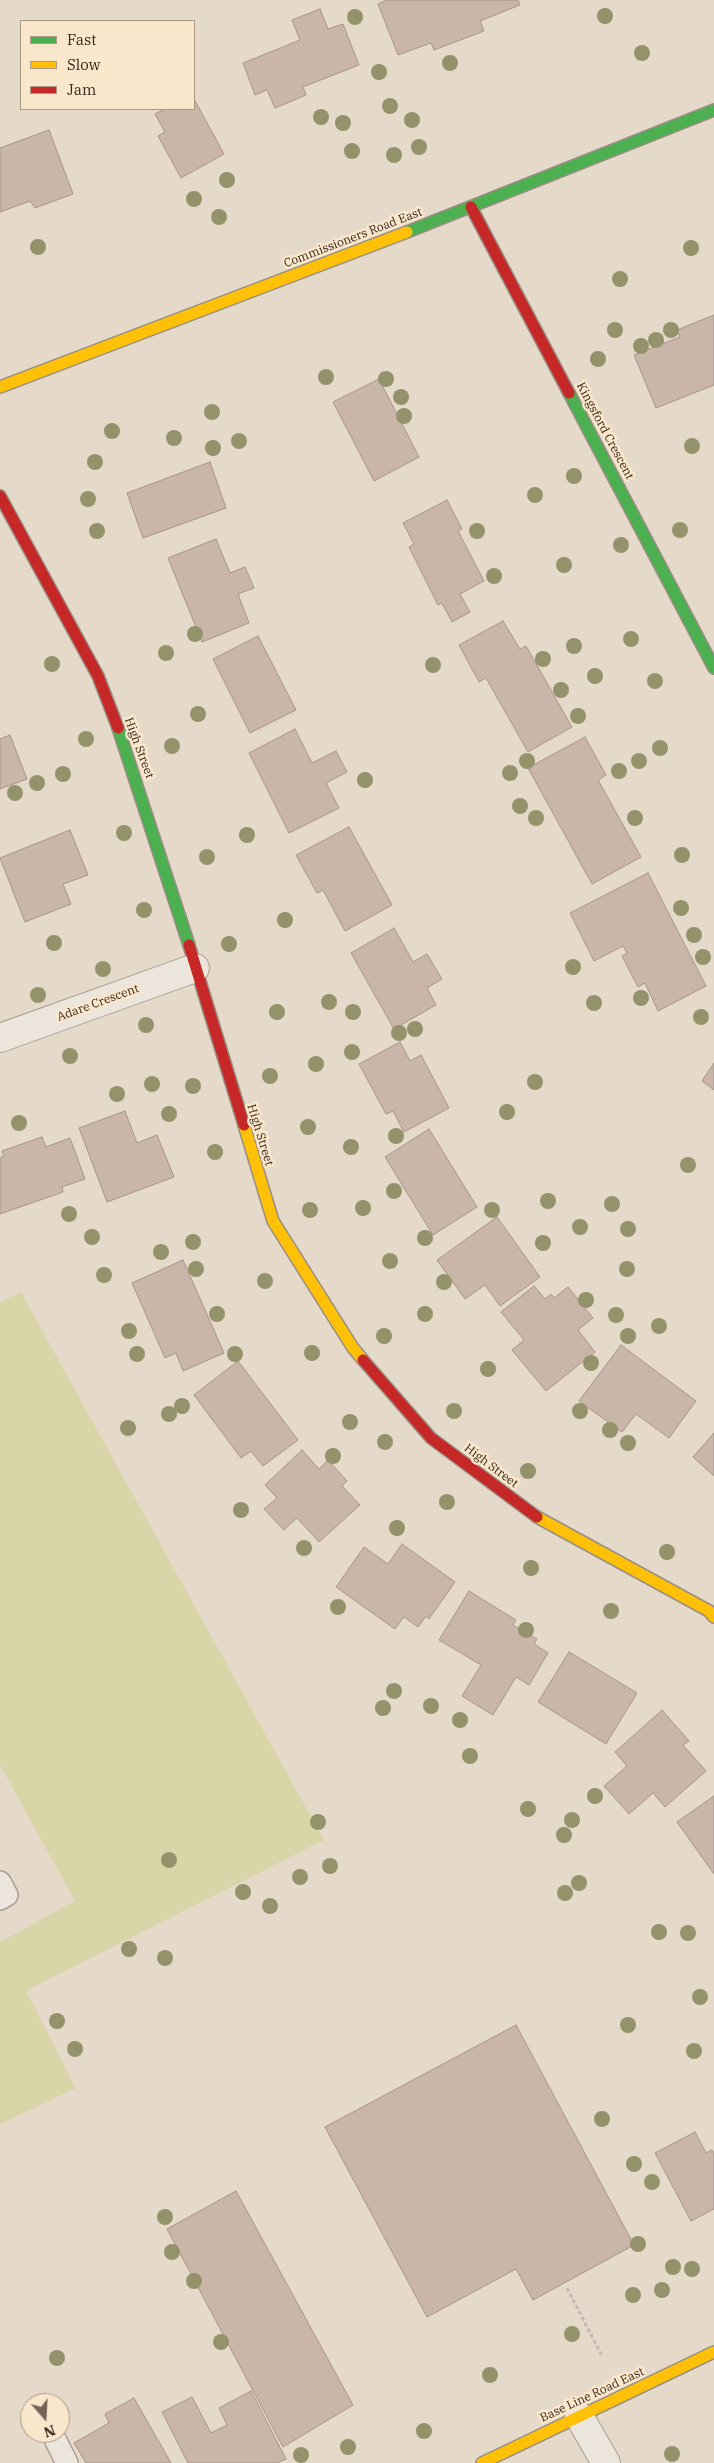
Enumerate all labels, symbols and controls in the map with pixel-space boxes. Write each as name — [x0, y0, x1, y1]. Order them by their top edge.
legend — [20, 20, 195, 110]
text: Fast — [67, 30, 97, 49]
text: Slow — [67, 55, 100, 74]
text: Jam — [67, 80, 96, 99]
street label: Commissioners Road East — [282, 205, 424, 271]
street label: Kingsford Crescent — [573, 380, 637, 482]
street label: High Street — [121, 716, 157, 780]
street label: Adare Crescent — [55, 981, 141, 1025]
street label: High Street — [244, 1102, 276, 1168]
street label: High Street — [461, 1441, 521, 1491]
street label: Base Line Road East — [538, 2365, 646, 2425]
north arrow — [20, 2393, 70, 2443]
text: N — [41, 2421, 58, 2442]

